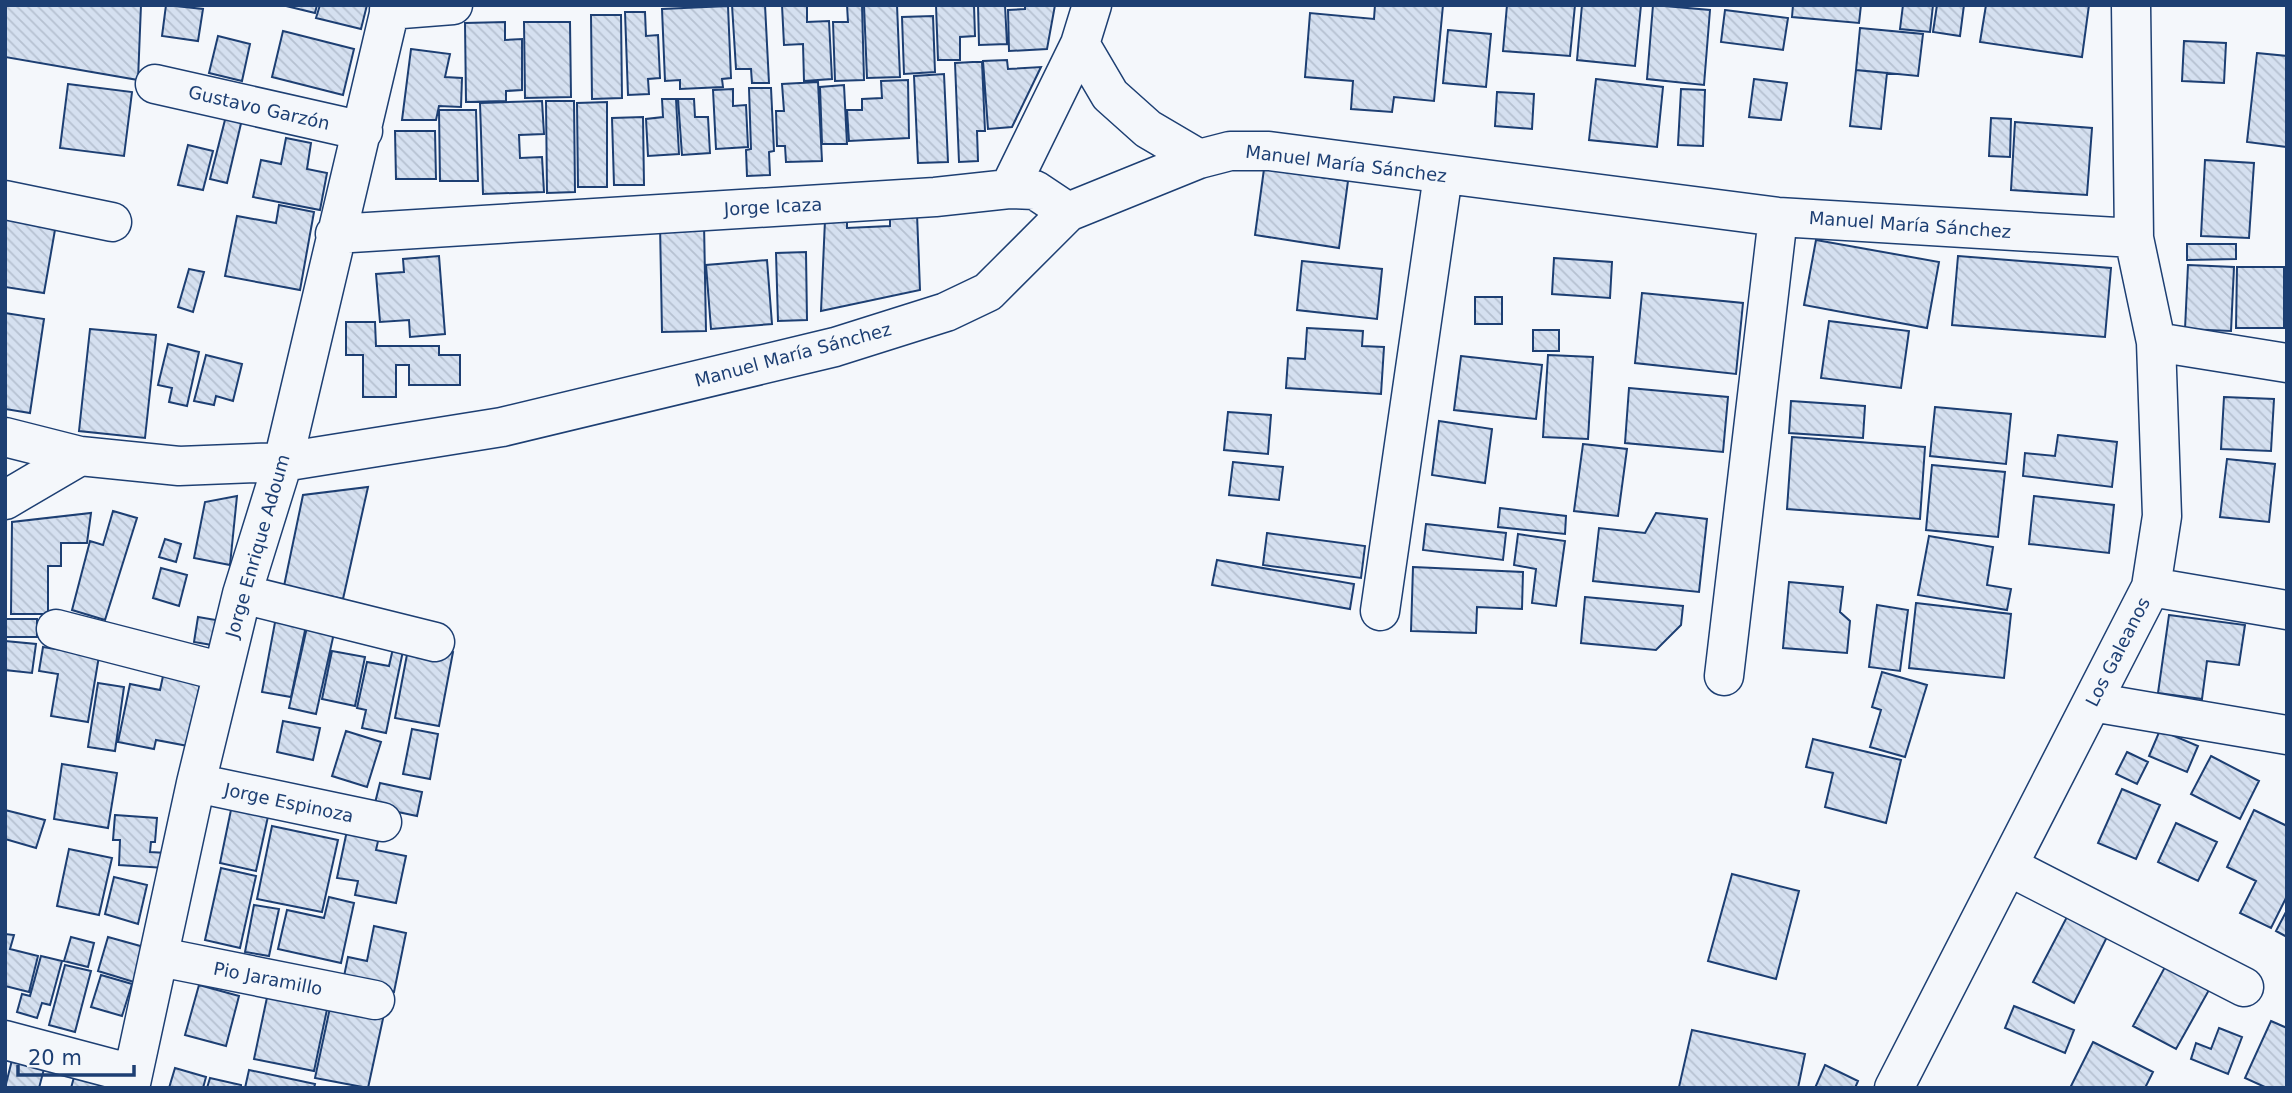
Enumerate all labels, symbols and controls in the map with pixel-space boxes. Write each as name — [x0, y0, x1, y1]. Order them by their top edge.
street label: Gustavo Garzón — [186, 81, 332, 134]
street label: Manuel María Sánchez — [1244, 141, 1448, 186]
street label: Jorge Icaza — [722, 193, 823, 220]
street label: Manuel María Sánchez — [1808, 207, 2012, 242]
street label: Manuel María Sánchez — [692, 318, 893, 391]
street label: Jorge Enrique Adoum — [221, 452, 294, 641]
street label: Los Galeanos — [2081, 594, 2154, 710]
street label: Jorge Espinoza — [222, 778, 356, 826]
street label: Pio Jaramillo — [212, 958, 324, 999]
scale bar — [18, 1034, 133, 1078]
text: 20 m — [28, 1046, 82, 1070]

